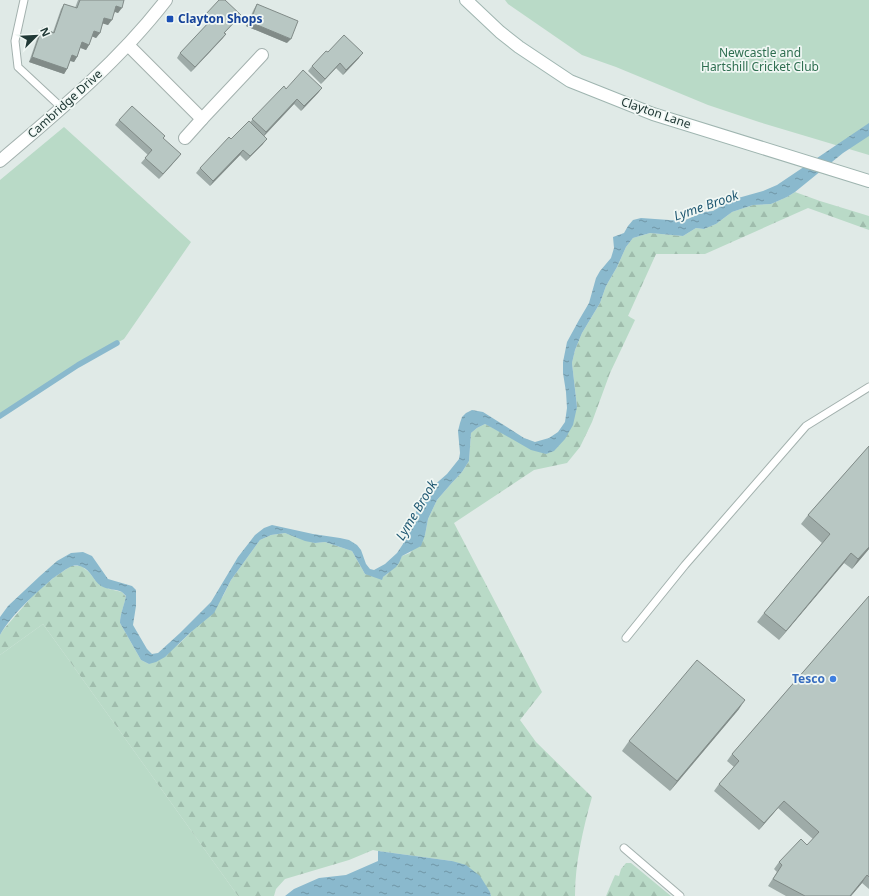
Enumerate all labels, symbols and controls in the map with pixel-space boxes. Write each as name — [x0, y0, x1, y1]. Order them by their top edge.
place label: Clayton Shops — [178, 10, 262, 27]
marker: Clayton Shops — [165, 14, 175, 24]
north arrow — [16, 16, 56, 56]
text: N — [37, 25, 54, 39]
park label: Newcastle and Hartshill Cricket Club — [701, 44, 819, 75]
street label: Cambridge Drive — [24, 65, 106, 142]
street label: Clayton Lane — [619, 93, 694, 132]
water label: Lyme Brook — [671, 185, 741, 224]
water label: Lyme Brook — [391, 476, 441, 543]
place label: Tesco — [792, 670, 825, 687]
marker: Tesco — [828, 674, 838, 684]

